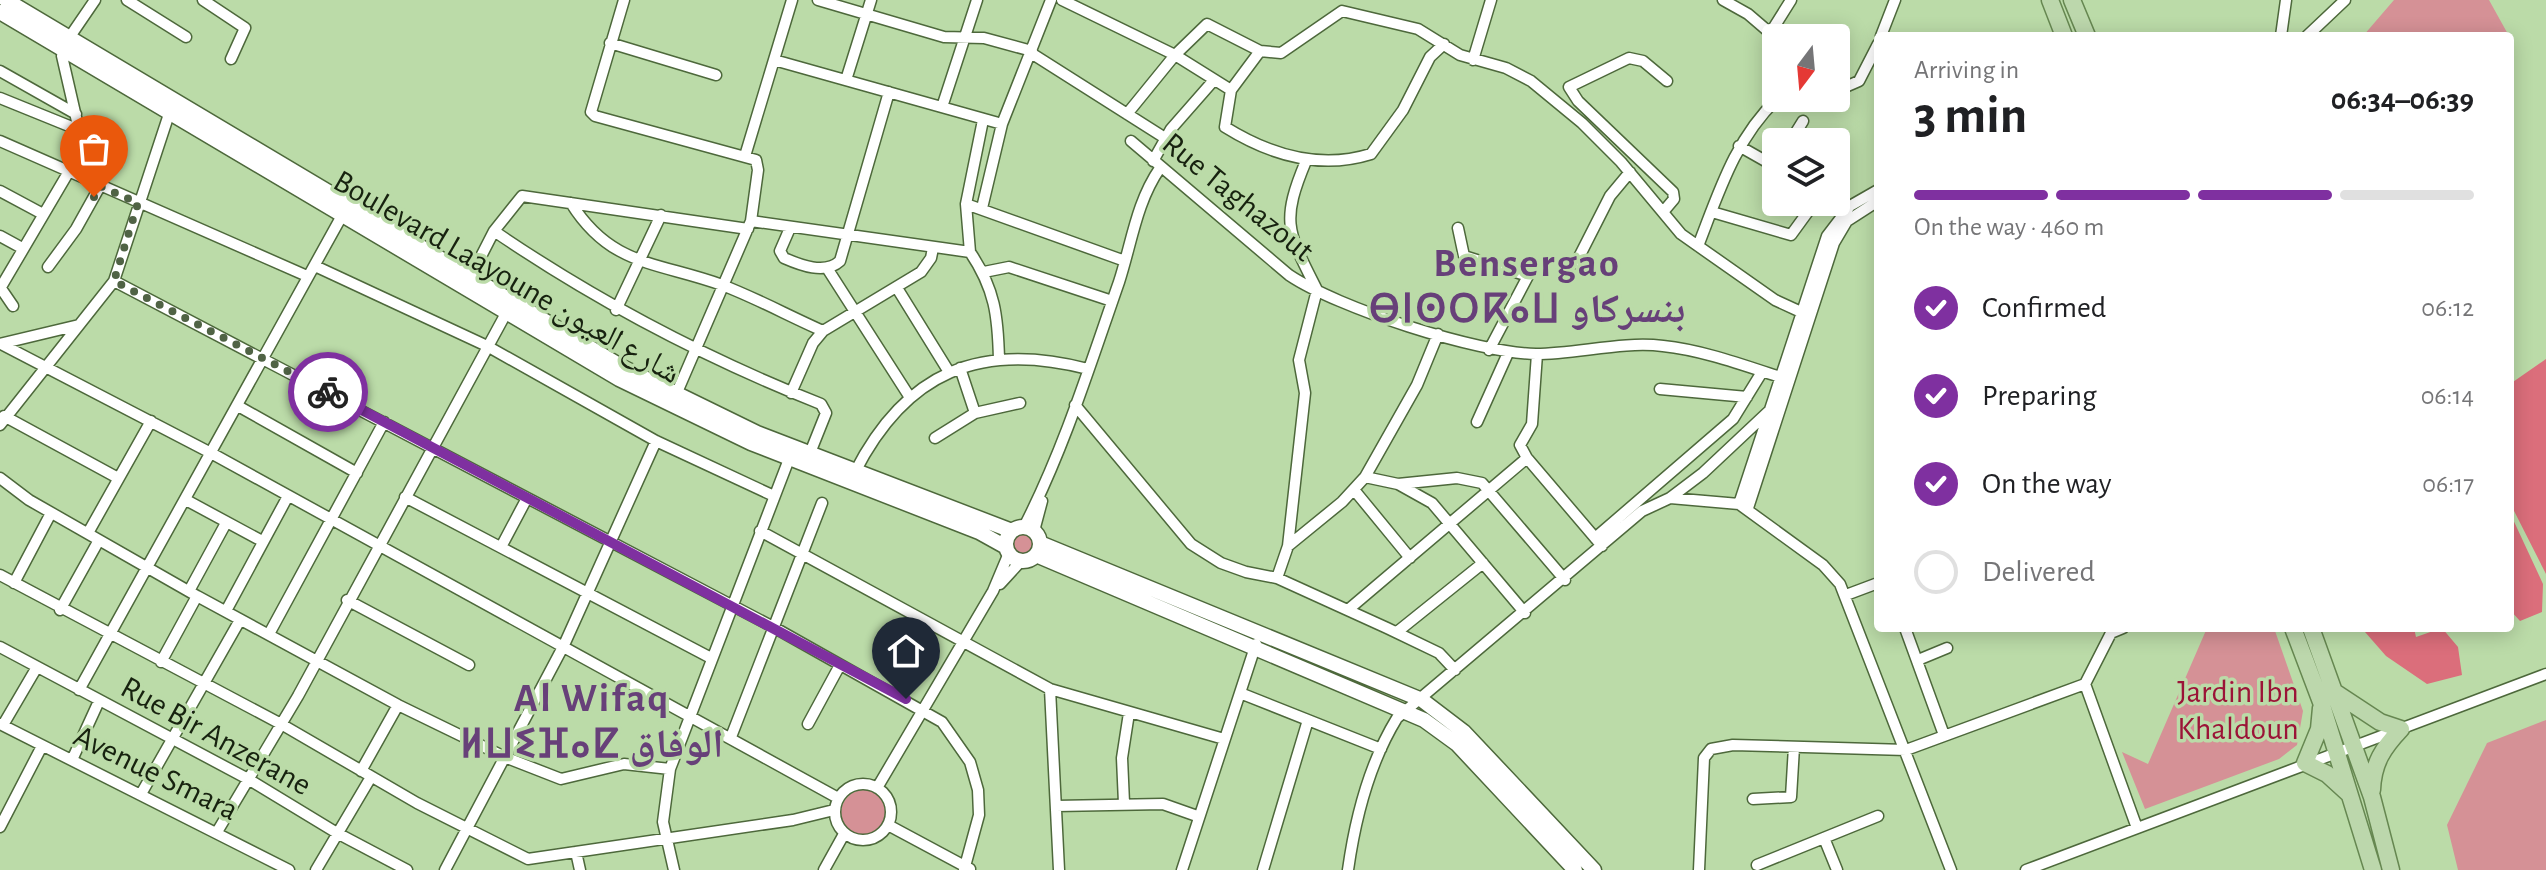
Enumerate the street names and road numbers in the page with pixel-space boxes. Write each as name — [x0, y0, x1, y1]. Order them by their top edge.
street label: Rue Taghazout — [1157, 127, 1319, 267]
street label: Boulevard Laayoune شارع العيون — [327, 165, 686, 392]
street label: Rue Bir Anzerane — [116, 671, 316, 801]
street label: Avenue Smara — [69, 720, 243, 826]

